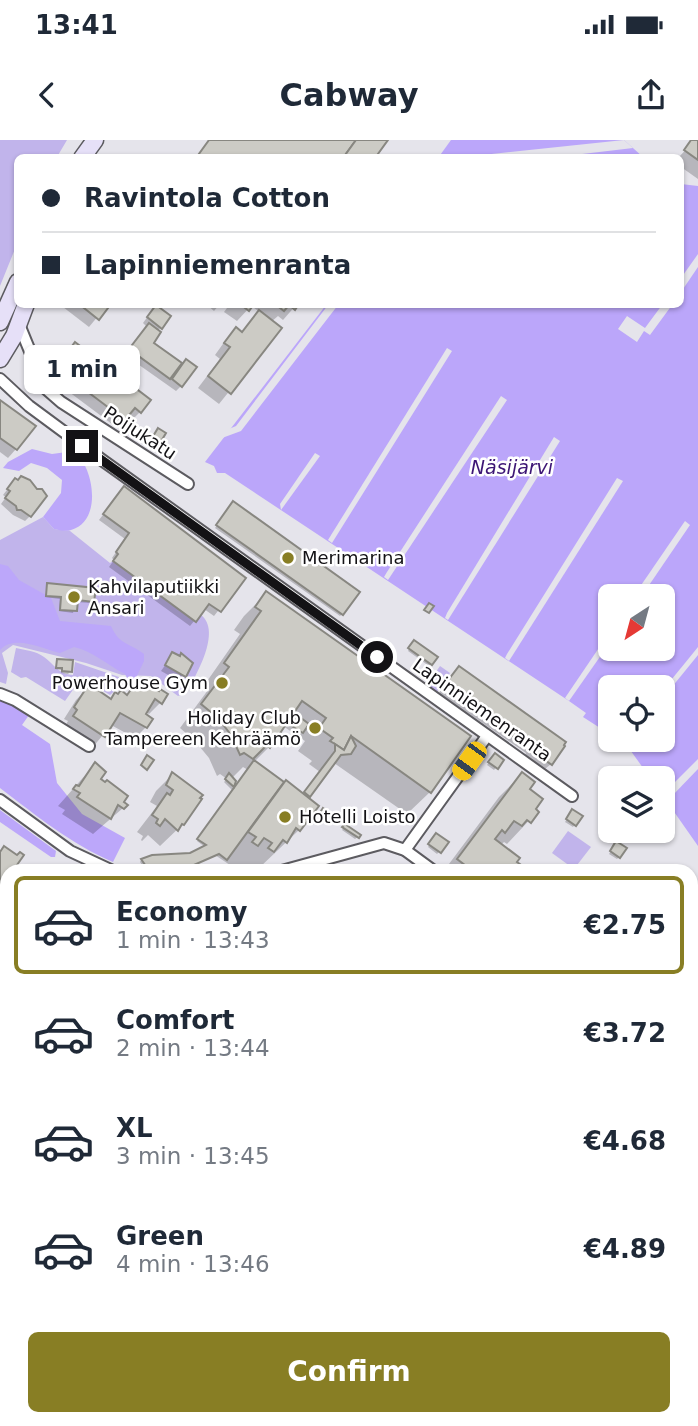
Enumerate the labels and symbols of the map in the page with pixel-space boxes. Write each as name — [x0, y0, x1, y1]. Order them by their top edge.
callout: 1 min — [24, 344, 140, 394]
street label: Poijukatu — [100, 401, 180, 464]
route end — [66, 430, 98, 462]
water label: Näsijärvi — [471, 456, 554, 478]
place label: Merimarina — [302, 547, 404, 568]
marker: Merimarina — [280, 550, 296, 566]
place label: Kahvilaputiikki Ansari — [88, 576, 219, 618]
north arrow — [598, 584, 676, 662]
marker: Kahvilaputiikki Ansari — [66, 589, 82, 605]
route start — [361, 641, 393, 673]
street label: Lapinniemenranta — [409, 654, 556, 765]
place label: Powerhouse Gym — [52, 672, 208, 693]
marker: Powerhouse Gym — [214, 675, 230, 691]
place label: Holiday Club Tampereen Kehräämö — [103, 707, 301, 749]
marker: Holiday Club Tampereen Kehräämö — [307, 720, 323, 736]
car — [449, 738, 490, 784]
place label: Hotelli Loisto — [299, 806, 416, 827]
marker: Hotelli Loisto — [277, 809, 293, 825]

